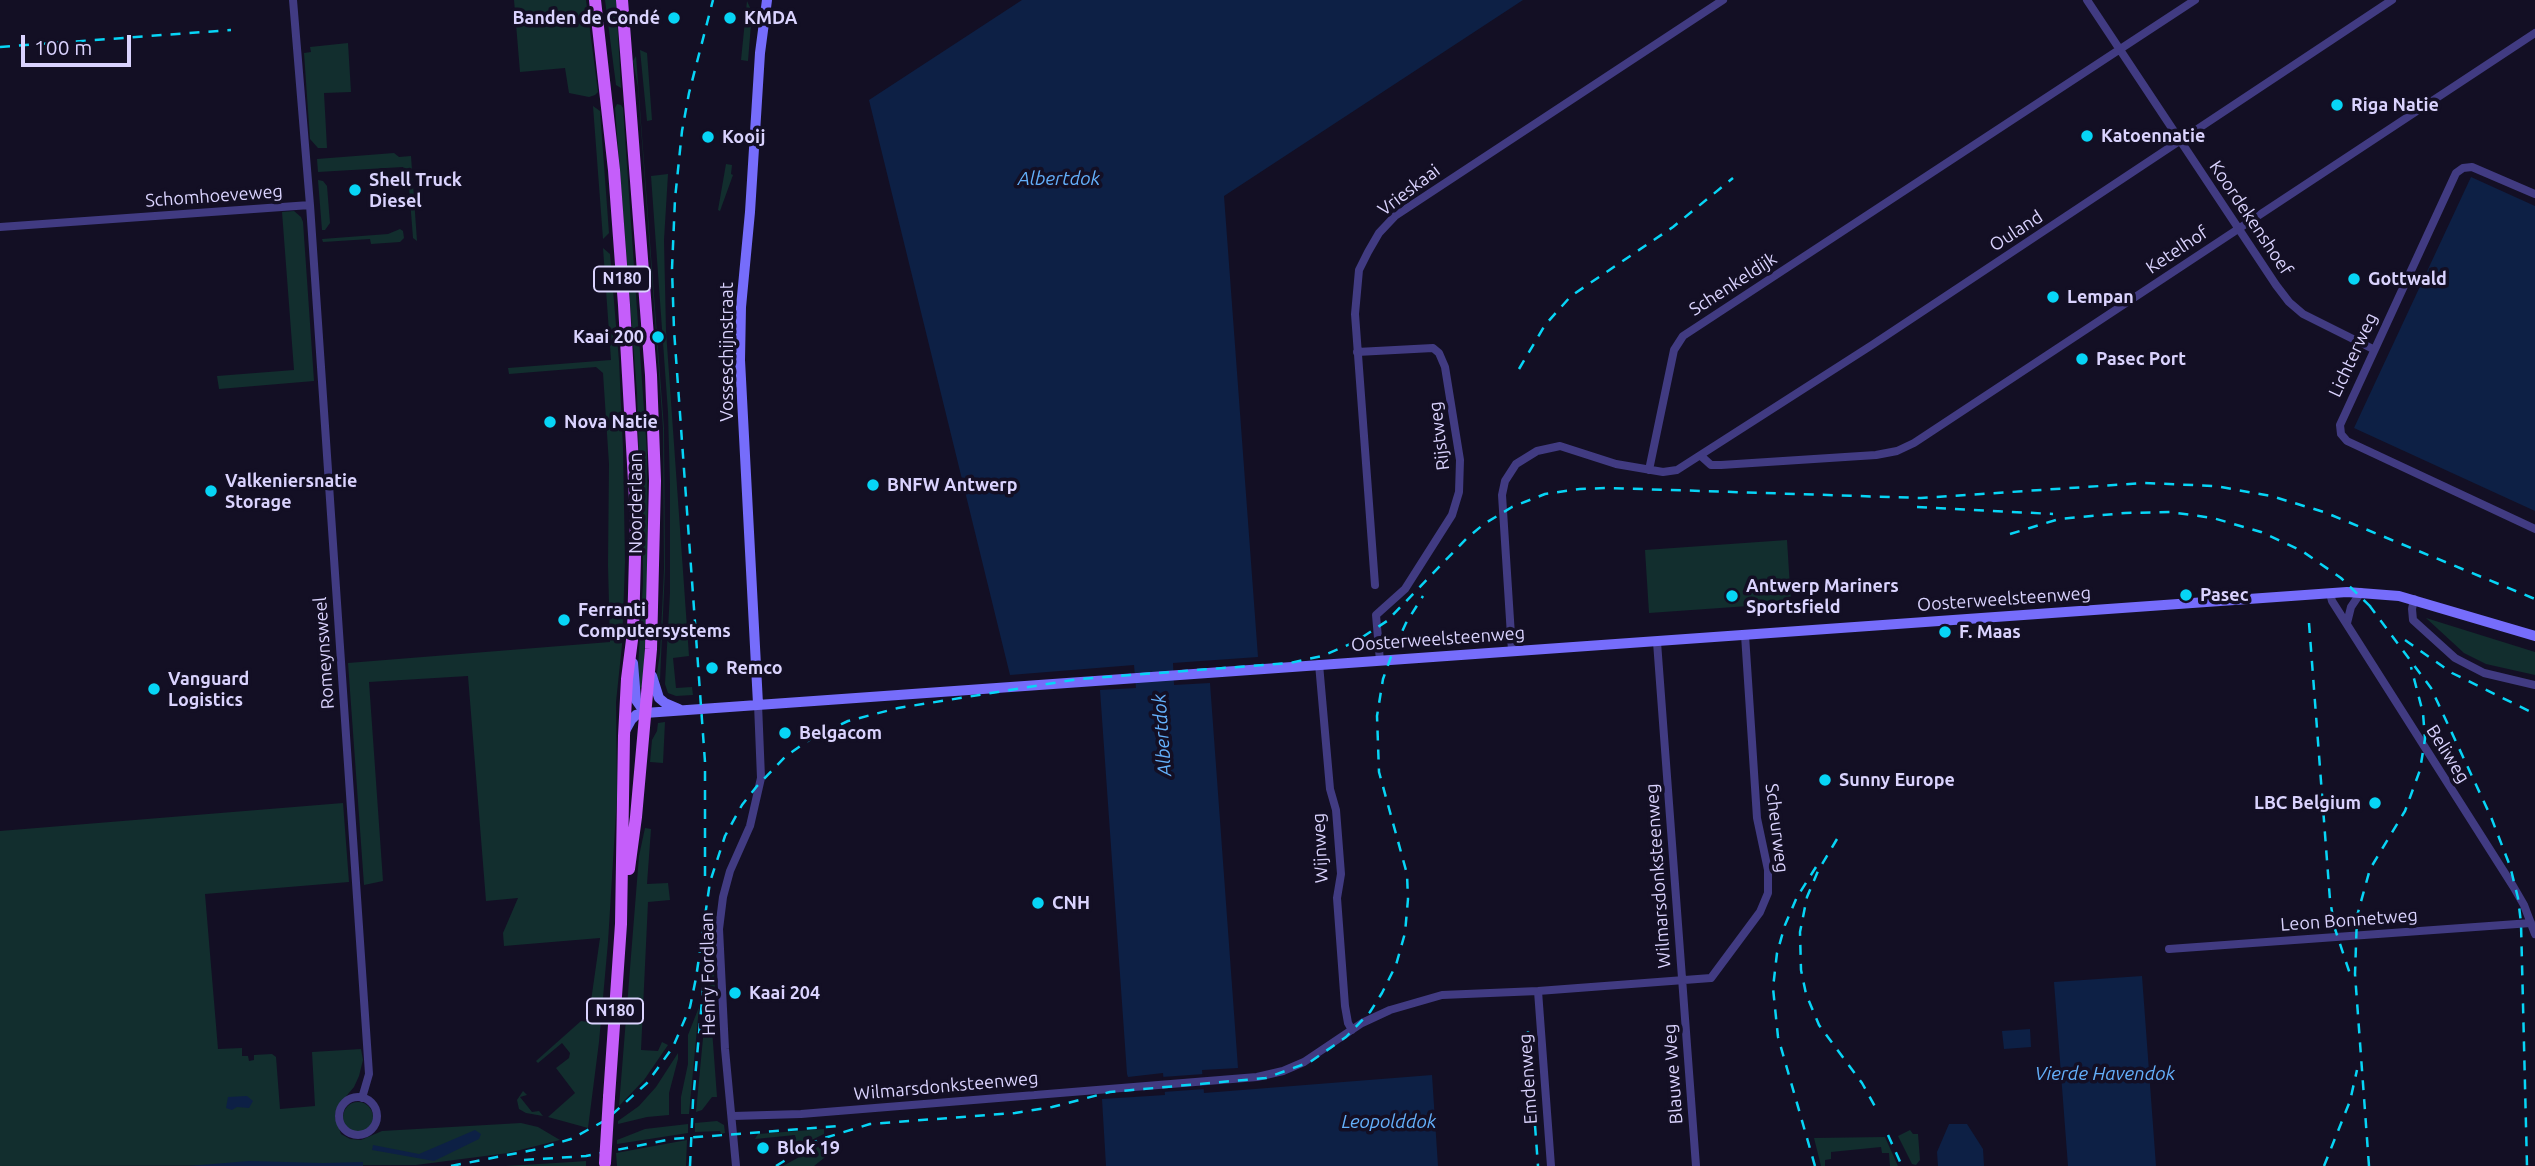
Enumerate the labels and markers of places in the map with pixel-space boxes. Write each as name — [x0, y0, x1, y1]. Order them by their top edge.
place label: Banden de Condé — [513, 7, 660, 29]
place label: KMDA — [744, 7, 797, 29]
marker: Banden de Condé — [666, 10, 682, 26]
marker: KMDA — [722, 10, 738, 26]
place label: Riga Natie — [2351, 94, 2439, 116]
marker: Riga Natie — [2329, 97, 2345, 113]
place label: Katoennatie — [2101, 125, 2205, 147]
place label: Kooij — [722, 126, 766, 148]
marker: Katoennatie — [2079, 128, 2095, 144]
marker: Kooij — [700, 129, 716, 145]
place label: Shell Truck Diesel — [369, 169, 462, 212]
marker: Shell Truck Diesel — [347, 182, 363, 198]
place label: Gottwald — [2368, 268, 2447, 290]
marker: Gottwald — [2346, 271, 2362, 287]
place label: Lempan — [2067, 286, 2134, 308]
marker: Lempan — [2045, 289, 2061, 305]
place label: Kaai 200 — [573, 326, 644, 348]
marker: Kaai 200 — [650, 329, 666, 345]
place label: Pasec Port — [2096, 348, 2186, 370]
marker: Pasec Port — [2074, 351, 2090, 367]
place label: Nova Natie — [564, 411, 658, 433]
marker: Nova Natie — [542, 414, 558, 430]
place label: Valkeniersnatie Storage — [225, 470, 357, 512]
place label: BNFW Antwerp — [887, 474, 1018, 496]
marker: BNFW Antwerp — [865, 477, 881, 493]
marker: Valkeniersnatie Storage — [203, 483, 219, 499]
place label: Antwerp Mariners Sportsfield — [1746, 575, 1899, 618]
place label: Pasec — [2200, 584, 2249, 606]
marker: Pasec — [2178, 587, 2194, 603]
marker: Antwerp Mariners Sportsfield — [1724, 588, 1740, 604]
place label: Ferranti Computersystems — [578, 599, 731, 642]
marker: Ferranti Computersystems — [556, 612, 572, 628]
place label: F. Maas — [1959, 621, 2021, 643]
marker: F. Maas — [1937, 624, 1953, 640]
place label: Remco — [726, 657, 783, 679]
marker: Remco — [704, 660, 720, 676]
place label: Vanguard Logistics — [168, 668, 249, 710]
marker: Vanguard Logistics — [146, 681, 162, 697]
place label: Belgacom — [799, 722, 882, 744]
marker: Belgacom — [777, 725, 793, 741]
place label: Sunny Europe — [1839, 769, 1955, 791]
marker: Sunny Europe — [1817, 772, 1833, 788]
place label: LBC Belgium — [2254, 792, 2361, 814]
marker: LBC Belgium — [2367, 795, 2383, 811]
place label: CNH — [1052, 892, 1090, 914]
marker: CNH — [1030, 895, 1046, 911]
place label: Kaai 204 — [749, 982, 820, 1004]
marker: Kaai 204 — [727, 985, 743, 1001]
place label: Blok 19 — [777, 1137, 840, 1159]
marker: Blok 19 — [755, 1140, 771, 1156]

